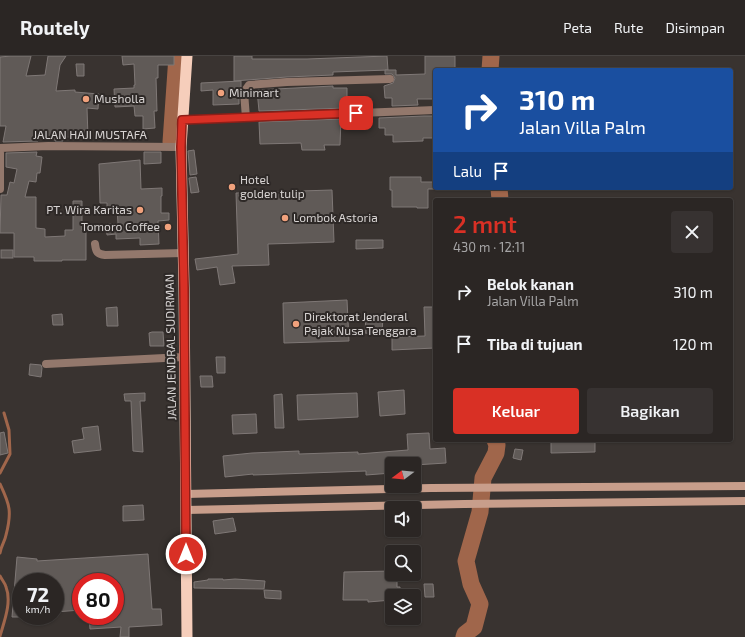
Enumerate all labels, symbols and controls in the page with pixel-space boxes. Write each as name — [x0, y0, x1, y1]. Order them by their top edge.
text: Routely — [20, 16, 90, 39]
text: Peta — [563, 19, 592, 36]
text: Rute — [614, 19, 643, 36]
text: Disimpan — [665, 19, 725, 36]
text: 310 m — [519, 82, 595, 116]
icon: right — [453, 84, 505, 136]
place label: Minimart — [229, 85, 279, 99]
marker: Minimart — [216, 88, 226, 98]
place label: Musholla — [94, 91, 145, 105]
marker: Musholla — [81, 94, 91, 104]
pin — [339, 96, 373, 130]
icon: arrive — [345, 102, 367, 124]
text: Jalan Villa Palm — [519, 116, 646, 138]
street label: JALAN HAJI MUSTAFA — [33, 127, 148, 141]
icon: arrive — [490, 160, 512, 182]
text: Lalu — [453, 162, 482, 180]
place label: Hotel golden tulip — [240, 172, 305, 200]
marker: Hotel golden tulip — [227, 182, 237, 192]
place label: PT. Wira Karitas — [46, 202, 132, 216]
marker: PT. Wira Karitas — [135, 205, 145, 215]
text: 2 mnt — [453, 209, 517, 238]
place label: Lombok Astoria — [293, 210, 378, 224]
button: close — [671, 211, 713, 253]
marker: Lombok Astoria — [280, 213, 290, 223]
place label: Tomoro Coffee — [81, 219, 160, 233]
marker: Tomoro Coffee — [163, 222, 173, 232]
text: 430 m · 12:11 — [453, 239, 525, 255]
street label: JALAN JENDRAL SUDIRMAN — [162, 274, 178, 420]
text: Belok kanan — [487, 275, 574, 293]
icon: right — [453, 281, 475, 303]
text: 310 m — [673, 283, 713, 301]
text: Jalan Villa Palm — [487, 293, 579, 309]
place label: Direktorat Jenderal Pajak Nusa Tenggara — [304, 309, 417, 338]
marker: Direktorat Jenderal Pajak Nusa Tenggara — [291, 319, 301, 329]
icon: arrive — [453, 333, 475, 355]
text: Tiba di tujuan — [487, 335, 583, 353]
text: 120 m — [673, 335, 713, 353]
button: Keluar — [453, 388, 579, 434]
button: Bagikan — [587, 388, 713, 434]
north arrow — [385, 457, 421, 493]
map controls — [385, 457, 421, 625]
button: sound — [385, 501, 421, 537]
position arrow — [165, 533, 207, 575]
button: search — [385, 545, 421, 581]
speed limit sign: 80 — [72, 573, 124, 625]
text: 72 — [27, 582, 49, 606]
button: layers — [385, 589, 421, 625]
text: km/h — [26, 603, 50, 615]

